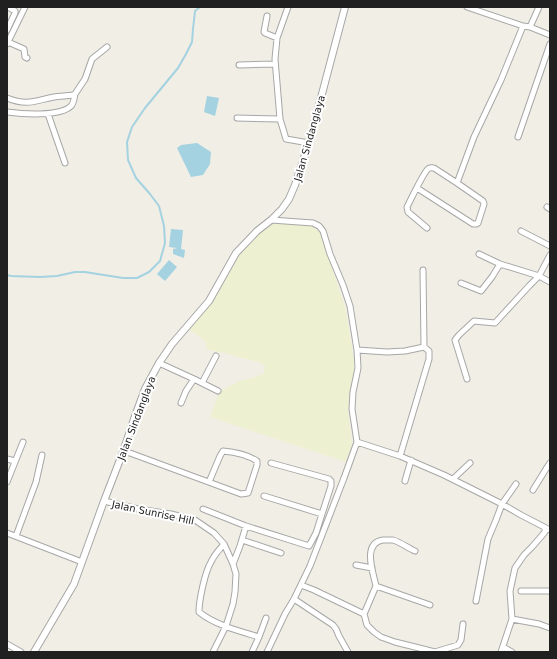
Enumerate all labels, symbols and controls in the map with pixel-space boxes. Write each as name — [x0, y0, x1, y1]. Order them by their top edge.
street label: Jalan Sindanglaya — [292, 94, 327, 183]
street label: Jalan Sindanglaya — [115, 375, 158, 463]
street label: Jalan Sunrise Hill — [110, 498, 195, 527]

